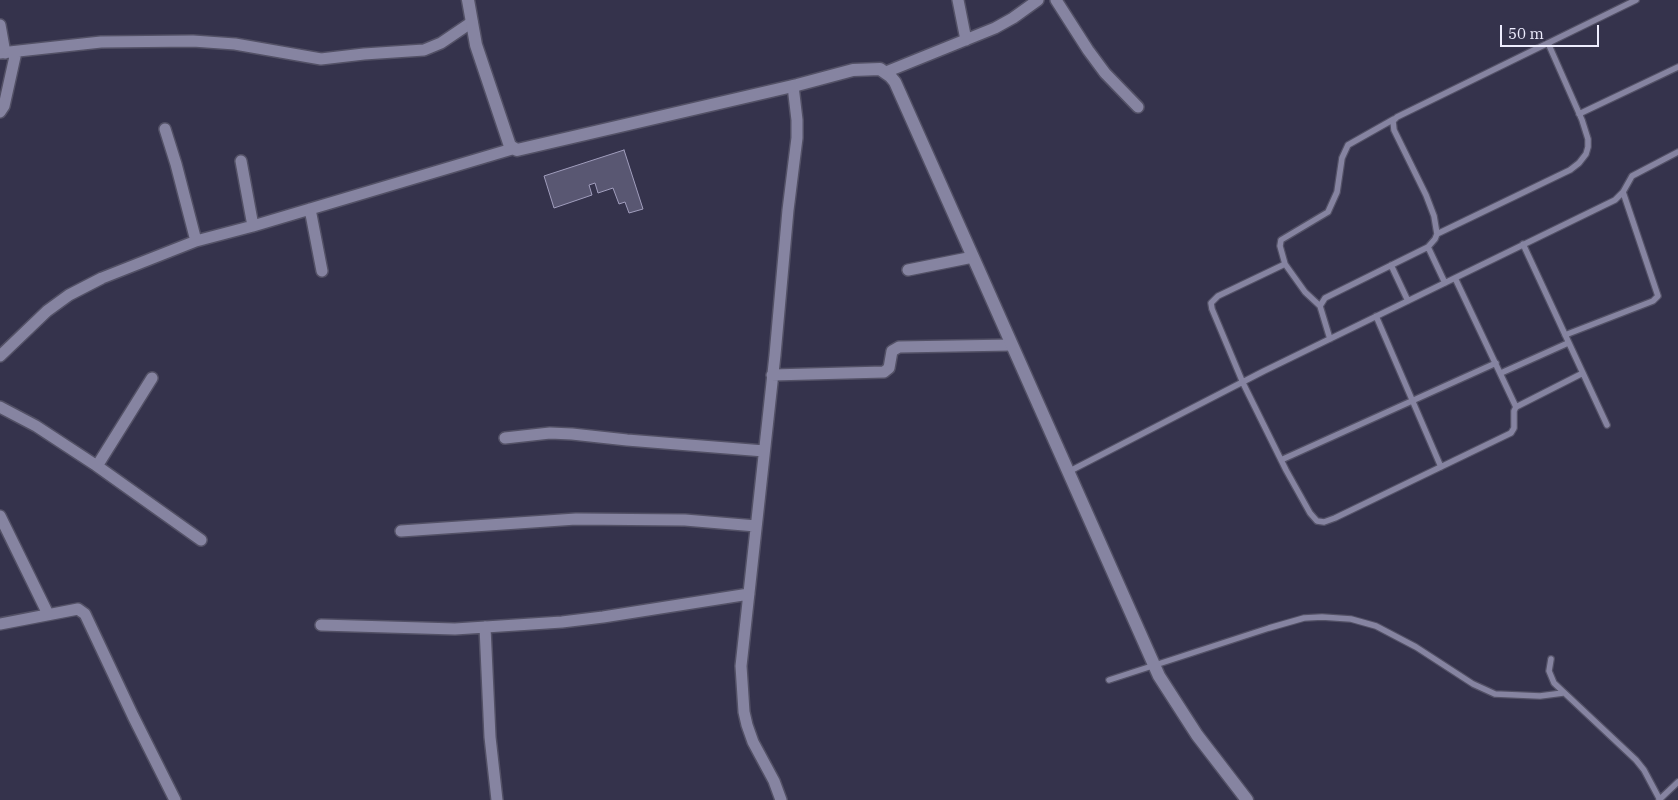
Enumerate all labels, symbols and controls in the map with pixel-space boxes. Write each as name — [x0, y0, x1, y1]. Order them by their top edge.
scale bar — [1503, 15, 1602, 47]
text: 50 m — [1508, 24, 1544, 43]

